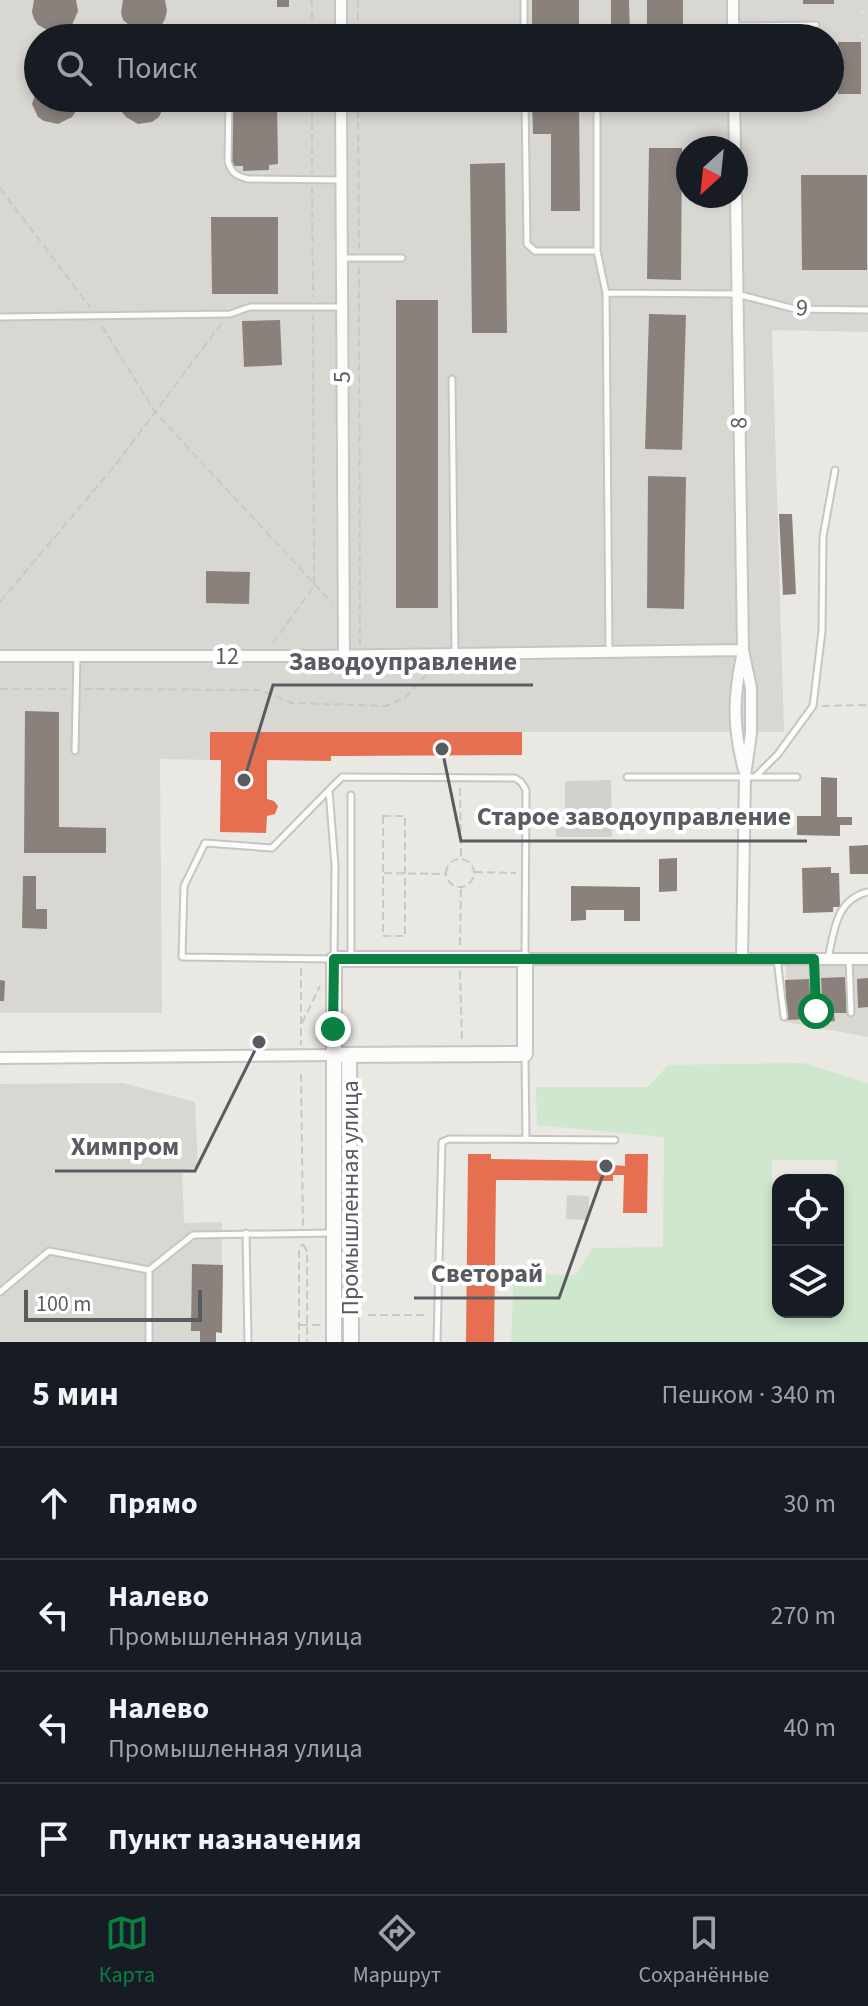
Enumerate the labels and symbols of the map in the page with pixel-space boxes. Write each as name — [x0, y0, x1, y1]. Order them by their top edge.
north arrow — [676, 136, 748, 208]
street label: 9 — [795, 290, 809, 326]
street label: 5 — [325, 371, 360, 383]
street label: 8 — [721, 417, 757, 429]
callout: Заводоуправление — [273, 635, 533, 685]
street label: 12 — [215, 639, 239, 674]
text: Заводоуправление — [289, 643, 517, 680]
callout: Старое заводоуправление — [461, 791, 807, 841]
text: Старое заводоуправление — [477, 798, 791, 835]
route start — [798, 993, 834, 1029]
route end — [315, 1011, 351, 1047]
street label: Промышленная улица — [333, 1081, 368, 1315]
callout: Химпром — [55, 1121, 195, 1171]
text: Химпром — [71, 1128, 179, 1165]
callout: Светорай — [414, 1248, 559, 1298]
text: Светорай — [431, 1255, 543, 1292]
scale bar — [24, 1286, 202, 1322]

